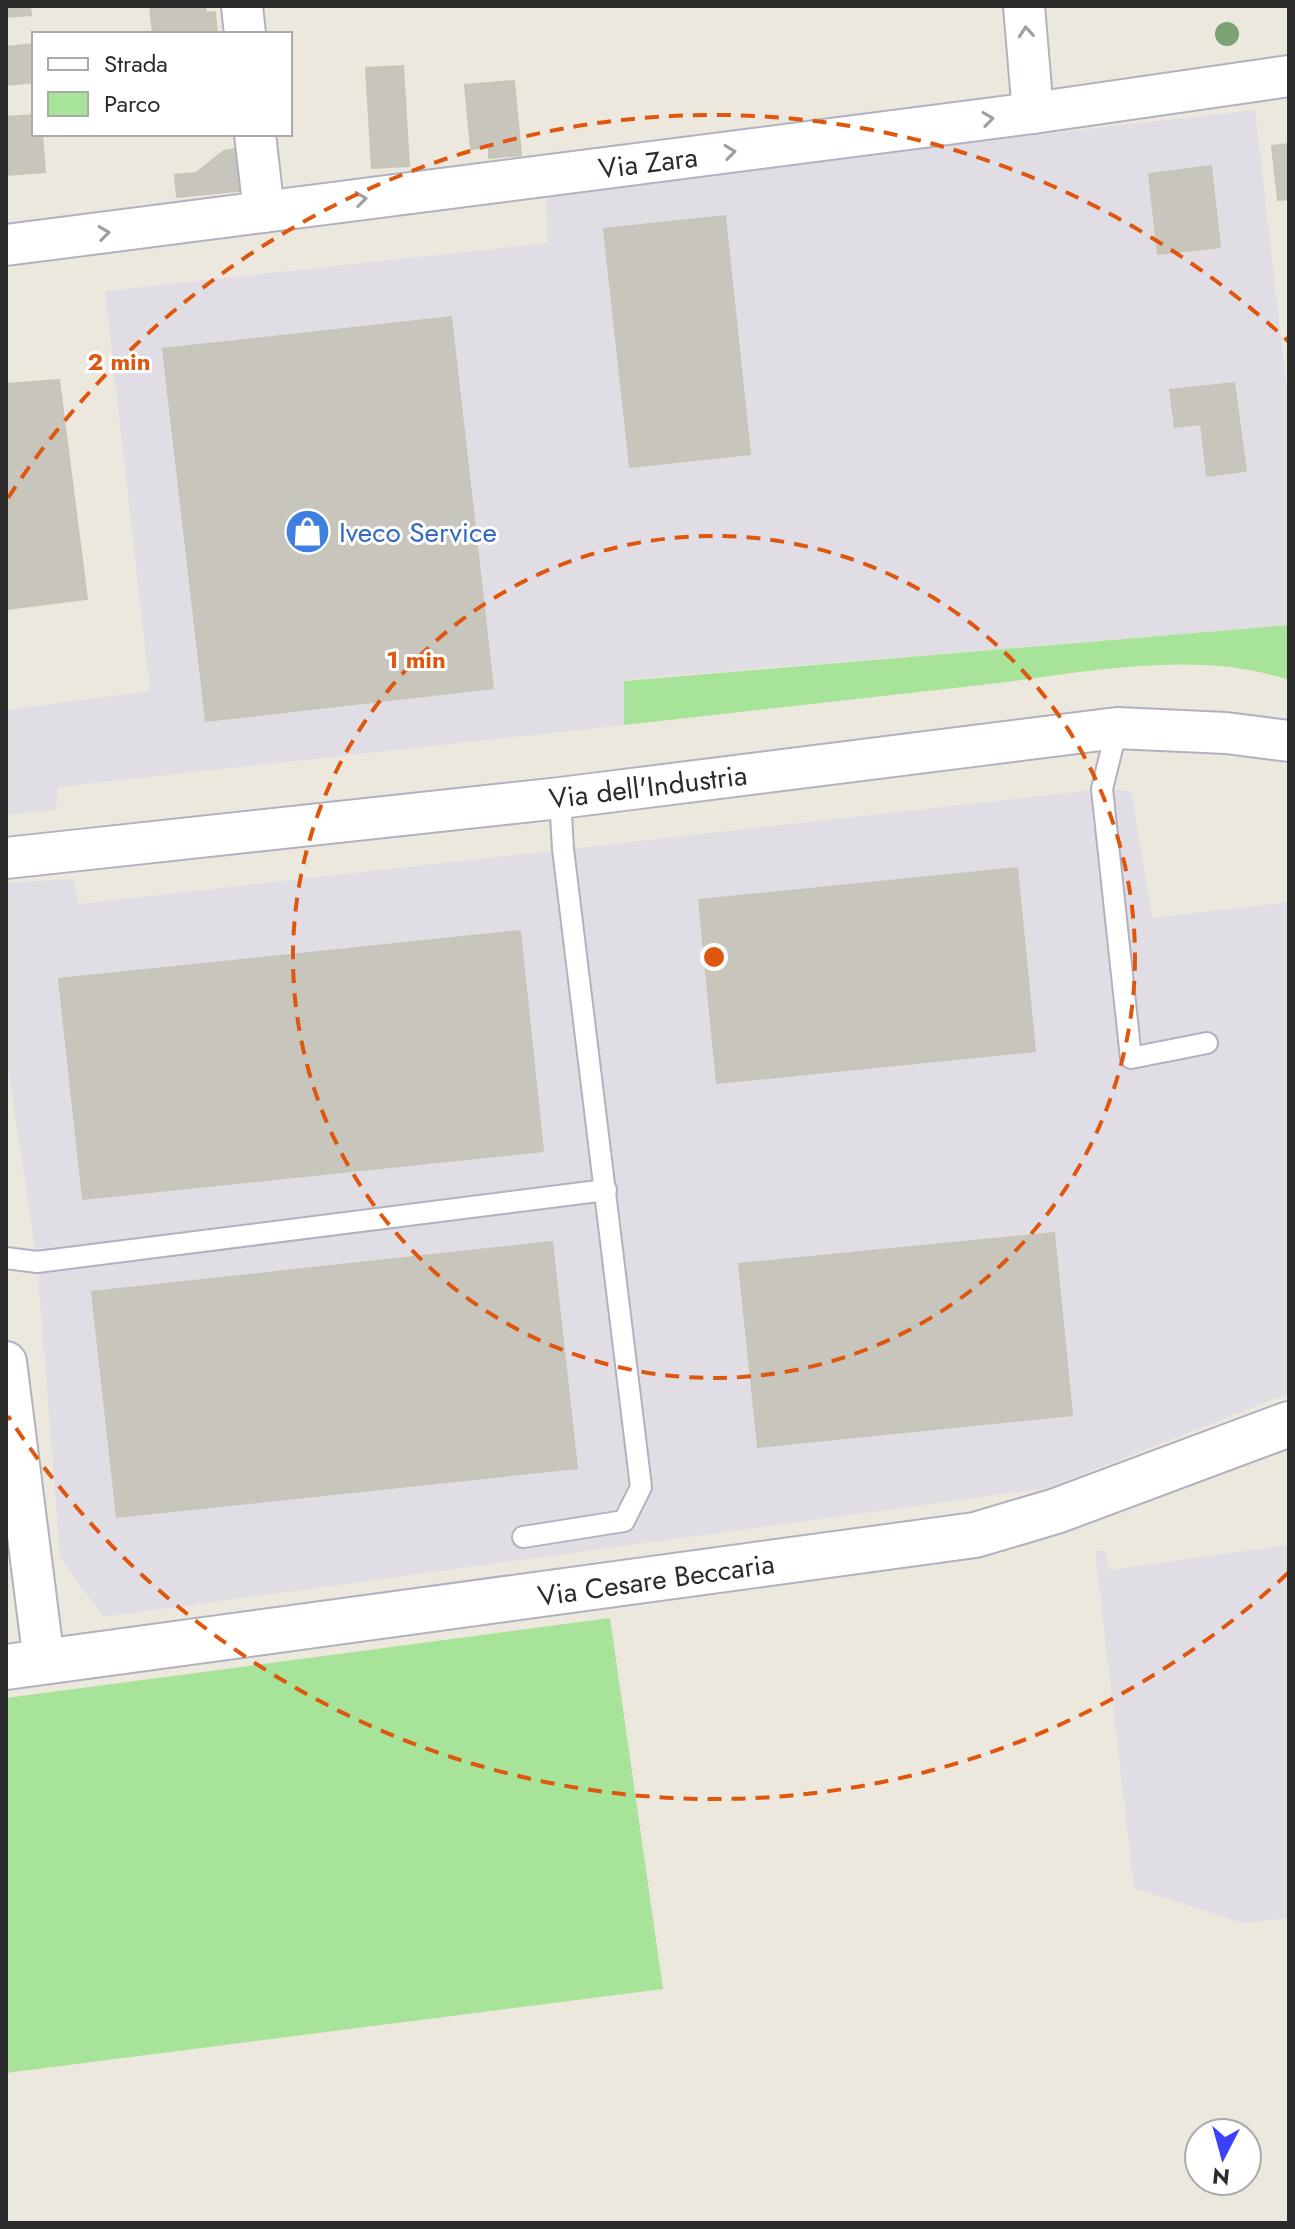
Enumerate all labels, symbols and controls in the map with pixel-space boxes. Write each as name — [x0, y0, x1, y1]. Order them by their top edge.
one-way arrow — [1018, 25, 1035, 38]
legend — [32, 32, 292, 136]
text: Strada — [104, 46, 168, 81]
text: Parco — [104, 86, 160, 121]
one-way arrow — [981, 111, 995, 128]
street label: Via Zara — [596, 137, 700, 189]
one-way arrow — [724, 144, 737, 161]
one-way arrow — [355, 191, 368, 208]
one-way arrow — [97, 224, 110, 241]
text: 2 min — [87, 344, 151, 379]
shop icon: Iveco Service — [284, 508, 332, 556]
place label: Iveco Service — [339, 512, 497, 553]
text: 1 min — [386, 642, 446, 677]
street label: Via dell'Industria — [547, 754, 749, 820]
centre of rings — [700, 943, 728, 971]
street label: Via Cesare Beccaria — [535, 1543, 777, 1617]
north arrow — [1183, 2117, 1263, 2197]
text: N — [1211, 2160, 1231, 2194]

